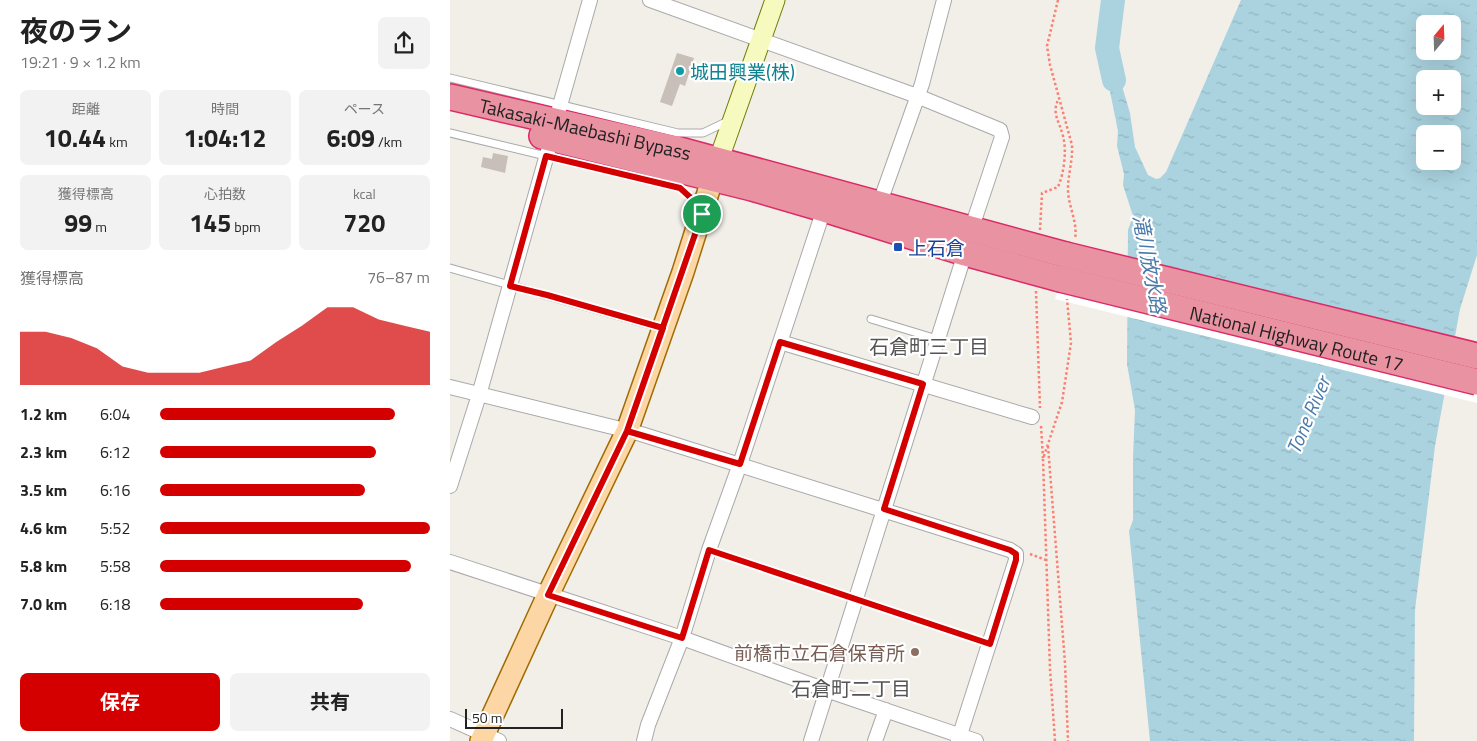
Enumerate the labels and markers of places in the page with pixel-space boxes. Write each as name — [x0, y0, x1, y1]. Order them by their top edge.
place label: 城田興業(株) — [690, 57, 795, 86]
marker: 城田興業(株) — [674, 65, 686, 77]
pin — [681, 193, 723, 235]
place label: 上石倉 — [908, 233, 965, 262]
marker: 上石倉 — [892, 241, 904, 253]
place label: 前橋市立石倉保育所 — [734, 638, 905, 667]
marker: 前橋市立石倉保育所 — [909, 646, 921, 658]

